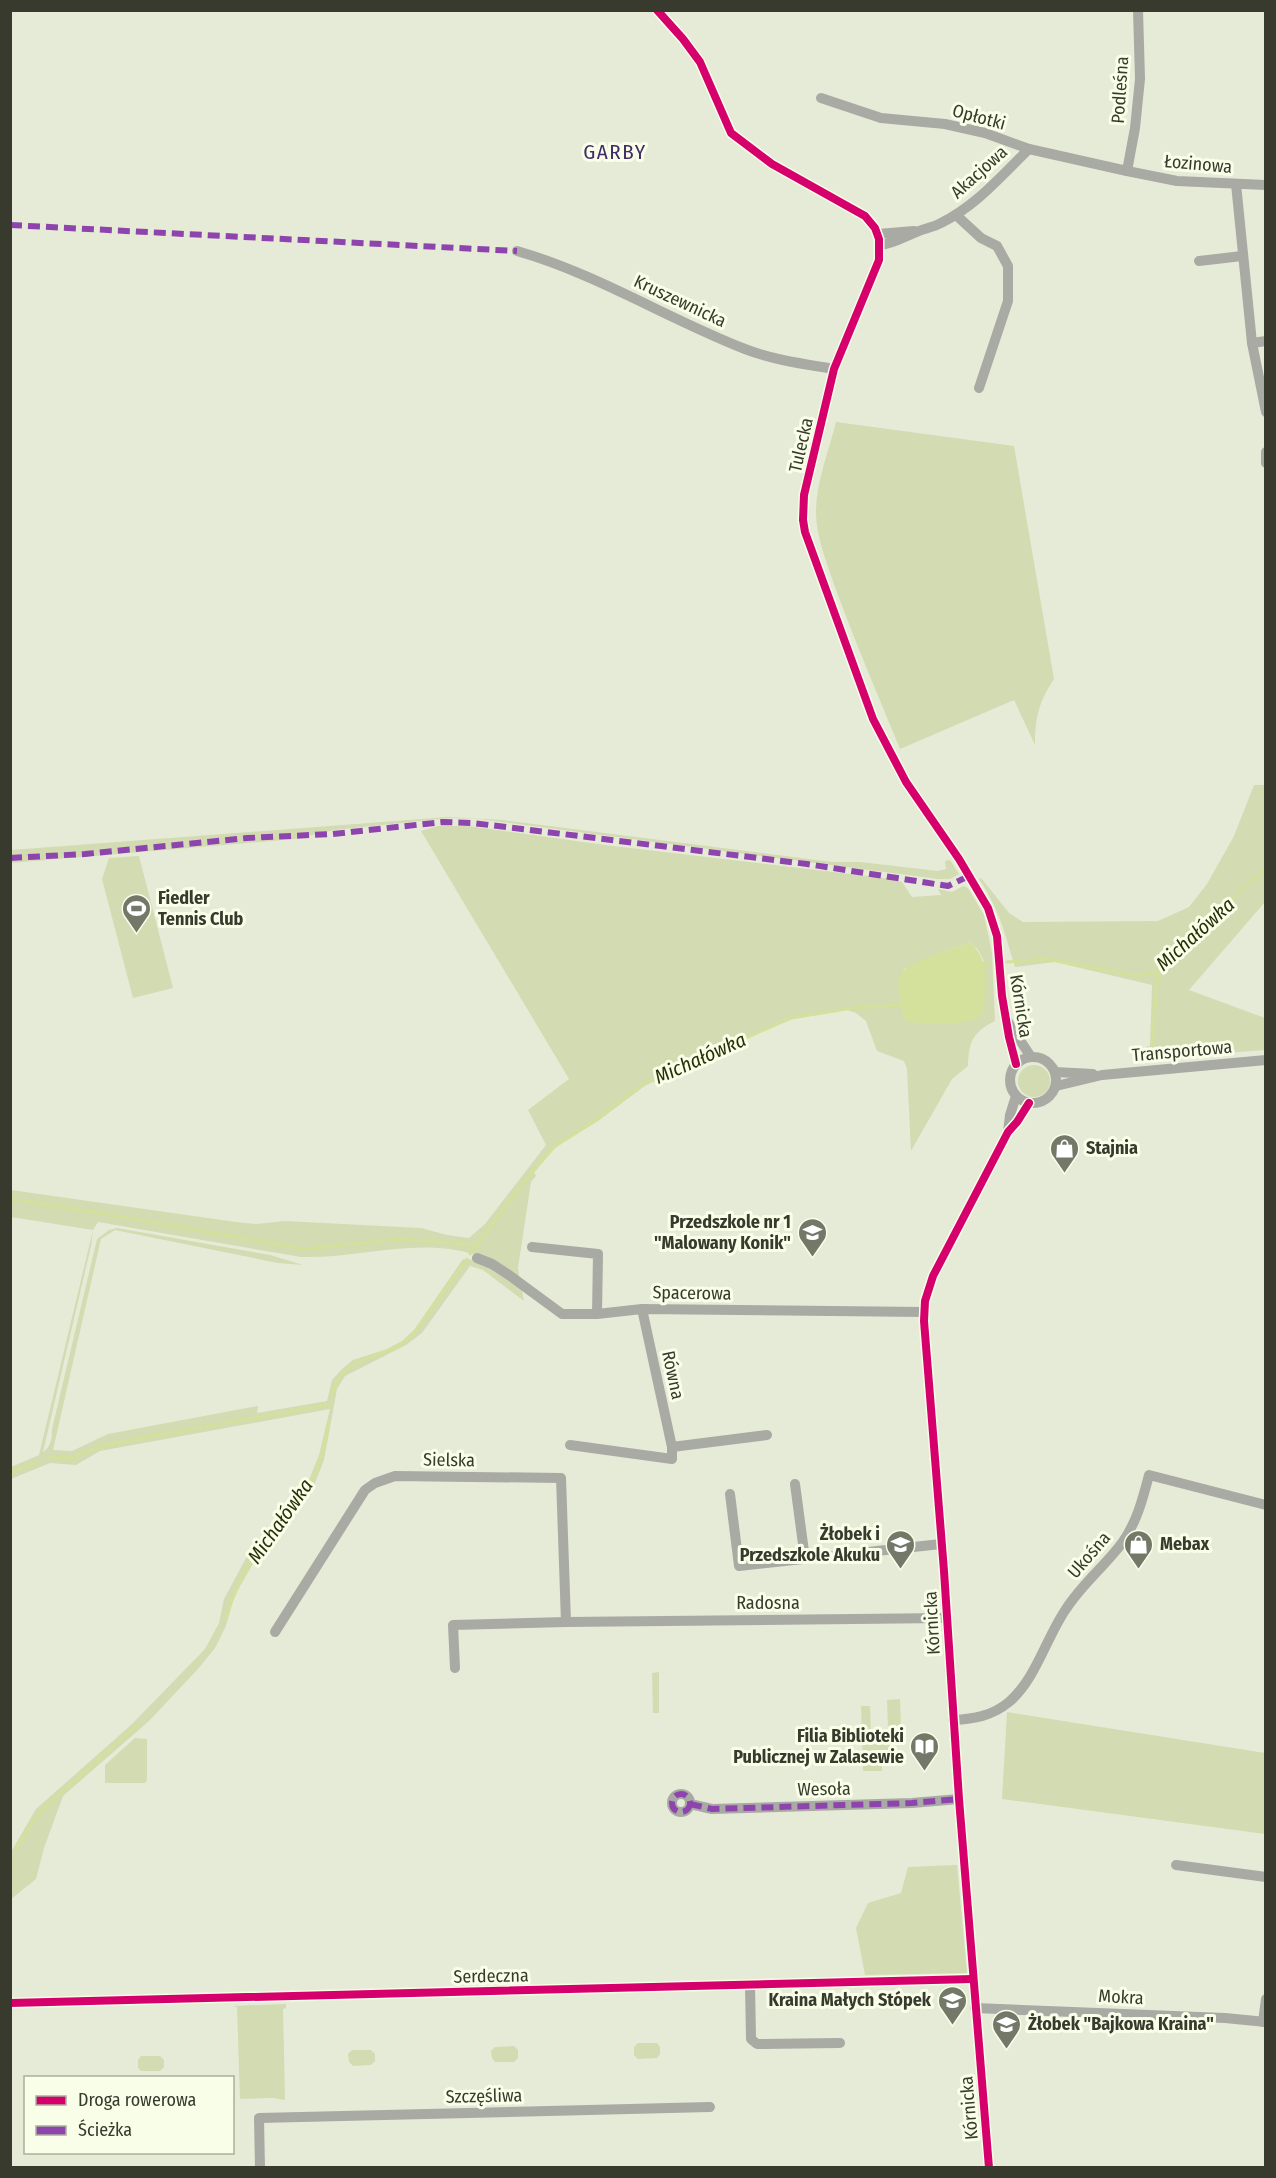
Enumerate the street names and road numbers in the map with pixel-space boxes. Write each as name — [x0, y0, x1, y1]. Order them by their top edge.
street label: Podleśna — [1107, 55, 1133, 124]
street label: Opłotki — [950, 99, 1008, 135]
street label: Akacjowa — [946, 141, 1012, 203]
street label: Łozinowa — [1163, 150, 1233, 178]
street label: Kruszewnicka — [630, 270, 730, 332]
street label: Tulecka — [784, 415, 818, 474]
street label: Kórnicka — [1005, 973, 1037, 1039]
street label: Transportowa — [1131, 1036, 1233, 1066]
street label: Spacerowa — [652, 1281, 732, 1305]
street label: Równa — [657, 1349, 689, 1401]
street label: Sielska — [423, 1449, 475, 1471]
street label: Ukośna — [1063, 1527, 1115, 1583]
street label: Kórnicka — [919, 1590, 945, 1655]
street label: Radosna — [736, 1592, 800, 1614]
street label: Wesoła — [797, 1778, 851, 1800]
street label: Serdeczna — [453, 1964, 529, 1988]
street label: Mokra — [1098, 1985, 1144, 2009]
street label: Kórnicka — [955, 2075, 983, 2141]
street label: Szczęśliwa — [445, 2084, 523, 2108]

